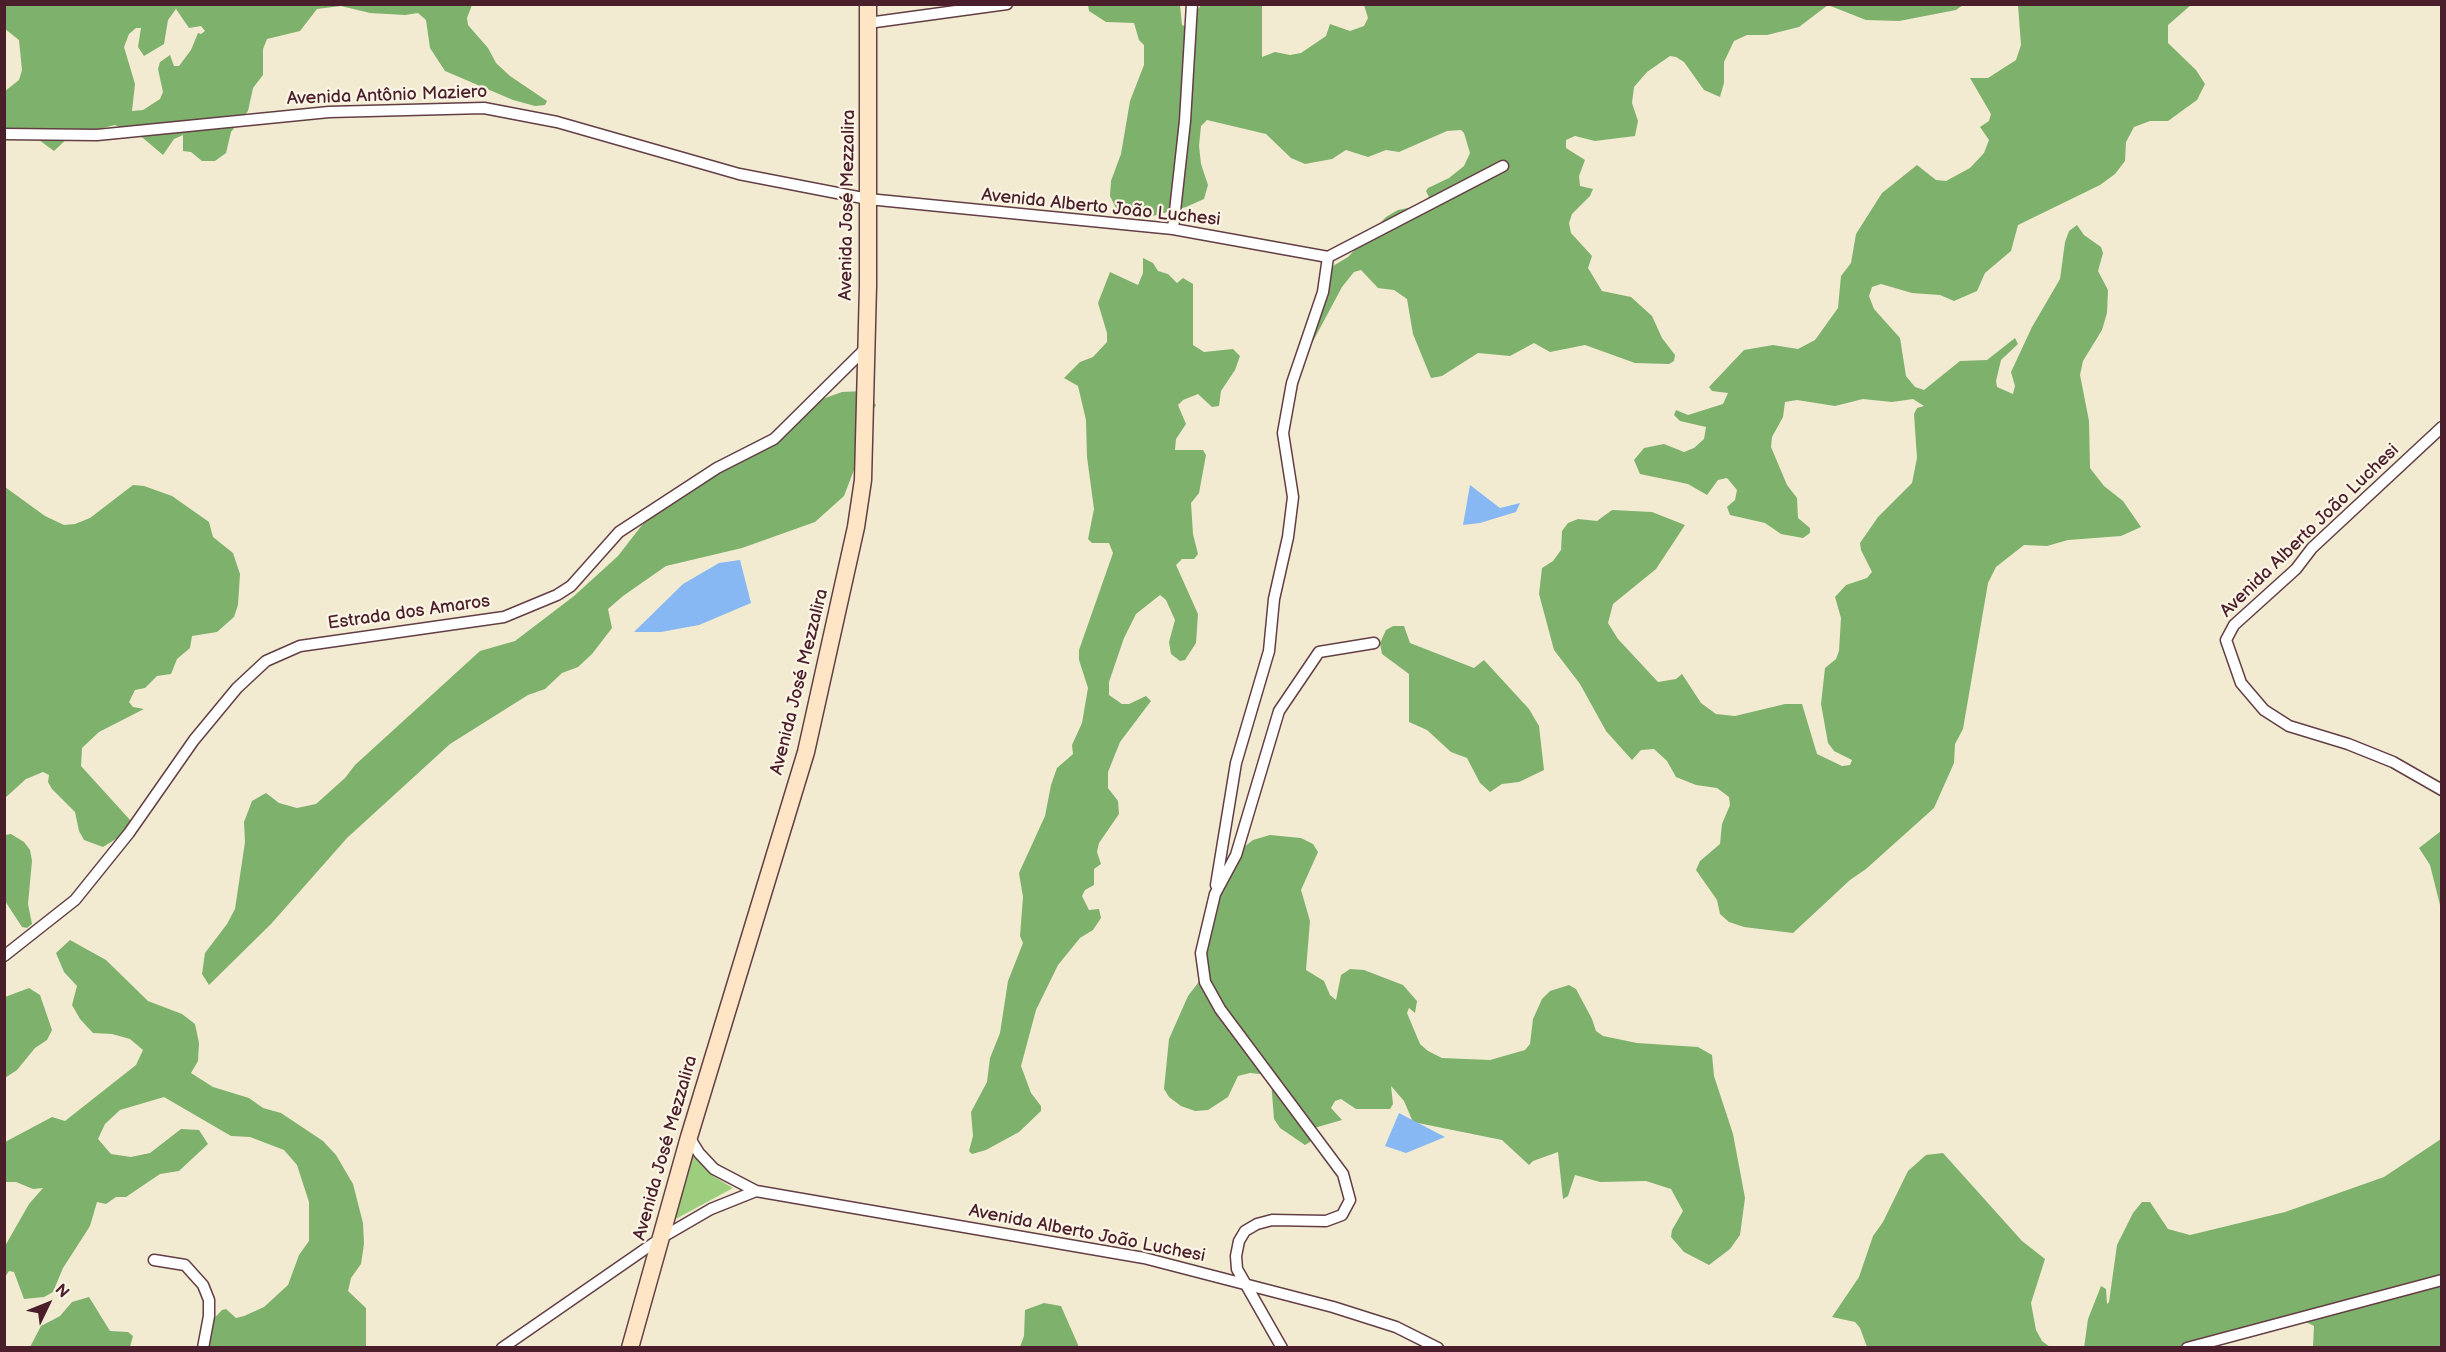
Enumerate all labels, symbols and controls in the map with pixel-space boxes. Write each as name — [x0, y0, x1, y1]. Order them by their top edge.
street label: Avenida Antônio Maziero — [286, 82, 488, 110]
street label: Avenida José Mezzalira — [836, 109, 860, 301]
street label: Avenida Alberto João Luchesi — [980, 185, 1222, 231]
street label: Avenida Alberto João Luchesi — [2216, 440, 2404, 622]
street label: Avenida José Mezzalira — [766, 587, 834, 777]
street label: Estrada dos Amaros — [326, 591, 492, 635]
street label: Avenida José Mezzalira — [629, 1053, 703, 1243]
street label: Avenida Alberto João Luchesi — [967, 1200, 1207, 1268]
north arrow — [18, 1274, 78, 1334]
text: N — [50, 1281, 73, 1302]

